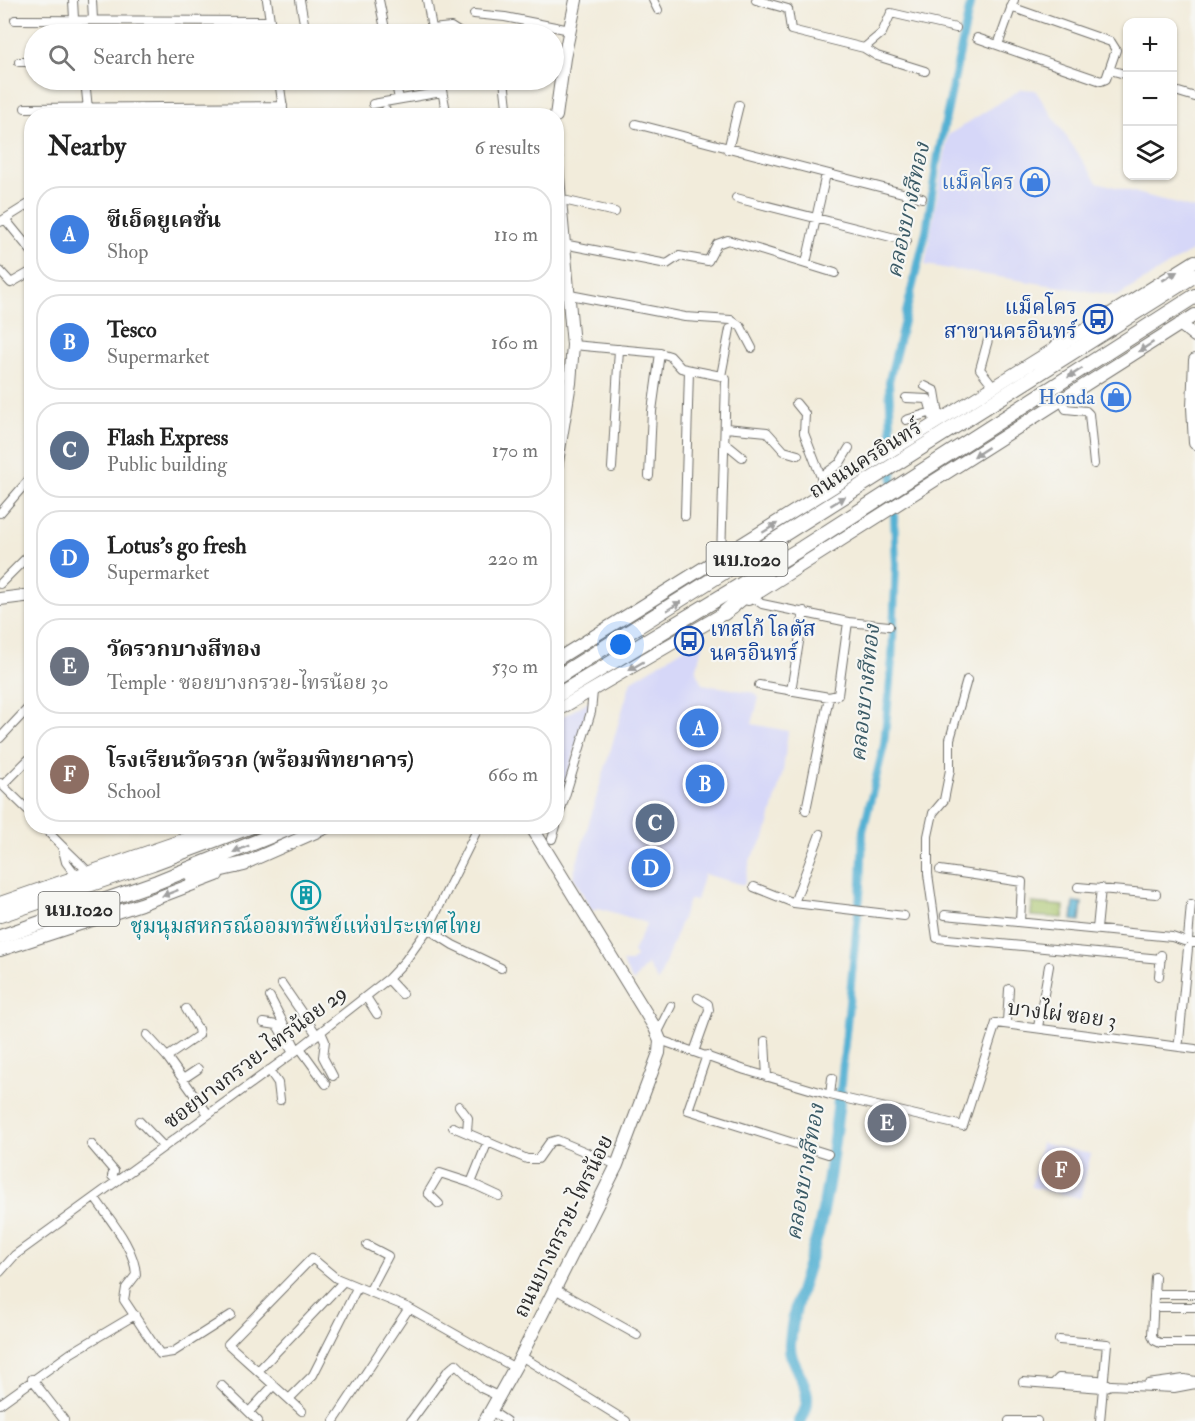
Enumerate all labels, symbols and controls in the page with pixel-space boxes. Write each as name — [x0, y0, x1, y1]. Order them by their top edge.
map controls — [1123, 18, 1177, 180]
button: + — [1123, 18, 1177, 72]
search box — [24, 24, 564, 90]
icon: search — [45, 41, 78, 74]
text: Search here — [93, 43, 195, 71]
button: − — [1123, 72, 1177, 126]
button: layers — [1123, 126, 1177, 180]
text: Nearby — [48, 131, 126, 163]
text: 6 results — [474, 135, 540, 160]
water label: คลองบางสีทอง — [880, 139, 936, 281]
shop icon: แม็คโคร — [1019, 166, 1051, 198]
place label: แม็คโคร — [942, 167, 1014, 196]
text: ซีเอ็ดยูเคชั่น — [107, 206, 221, 234]
text: A — [63, 222, 76, 247]
text: 110 m — [494, 222, 538, 247]
text: Shop — [107, 239, 148, 264]
one-way arrow — [1162, 270, 1178, 281]
place label: แม็คโคร สาขานครอินทร์ — [944, 292, 1078, 345]
bus stop icon: แม็คโคร สาขานครอินทร์ — [1082, 303, 1114, 335]
text: Tesco — [107, 316, 157, 344]
text: B — [63, 330, 76, 355]
text: 160 m — [491, 330, 538, 355]
one-way arrow — [1138, 341, 1154, 352]
text: Supermarket — [107, 344, 210, 369]
one-way arrow — [1066, 367, 1083, 378]
shop icon: Honda — [1100, 381, 1132, 413]
place label: Honda — [1038, 384, 1095, 411]
street label: ถนนนครอินทร์ — [804, 413, 928, 505]
text: Flash Express — [107, 424, 228, 452]
text: C — [62, 438, 77, 463]
text: 170 m — [492, 438, 538, 463]
one-way arrow — [973, 446, 990, 457]
text: Public building — [107, 452, 227, 477]
one-way arrow — [830, 495, 846, 506]
one-way arrow — [762, 522, 778, 534]
text: Lotus's go fresh — [107, 532, 247, 560]
road number: นบ.1020 — [706, 542, 788, 576]
text: D — [61, 546, 78, 571]
text: 220 m — [488, 546, 538, 571]
text: Supermarket — [107, 560, 210, 585]
one-way arrow — [666, 601, 682, 612]
place label: เทสโก้ โลตัส นครอินทร์ — [710, 614, 816, 667]
water label: คลองบางสีทอง — [844, 622, 886, 763]
bus stop icon: เทสโก้ โลตัส นครอินทร์ — [673, 625, 705, 657]
your location — [606, 630, 635, 659]
text: วัดรวกบางสีทอง — [107, 635, 261, 663]
text: E — [62, 654, 77, 679]
text: 530 m — [492, 654, 538, 679]
one-way arrow — [627, 660, 644, 670]
text: Temple · ซอยบางกรวย-ไทรน้อย 30 — [107, 670, 389, 695]
pin: A — [680, 706, 718, 750]
text: โรงเรียนวัดรวก (พร้อมพิทยาคาร) — [107, 746, 414, 774]
text: F — [63, 762, 76, 787]
text: 660 m — [488, 762, 538, 787]
pin: B — [686, 762, 724, 806]
text: School — [107, 779, 161, 804]
pin: C — [636, 800, 674, 846]
one-way arrow — [232, 845, 250, 854]
pin: D — [632, 846, 670, 890]
building icon: ชุมนุมสหกรณ์ออมทรัพย์แห่งประเทศไทย — [290, 879, 322, 911]
one-way arrow — [160, 888, 178, 898]
road number: นบ.1020 — [38, 892, 119, 926]
place label: ชุมนุมสหกรณ์ออมทรัพย์แห่งประเทศไทย — [130, 911, 482, 940]
street label: ซอยบางกรวย-ไทรน้อย 29 — [157, 978, 352, 1135]
street label: บางไผ่ ซอย 3 — [1006, 992, 1118, 1035]
pin: E — [868, 1100, 906, 1146]
water label: คลองบางสีทอง — [779, 1101, 831, 1243]
street label: ถนนบางกรวย-ไทรน้อย — [506, 1130, 619, 1322]
pin: F — [1042, 1148, 1080, 1192]

